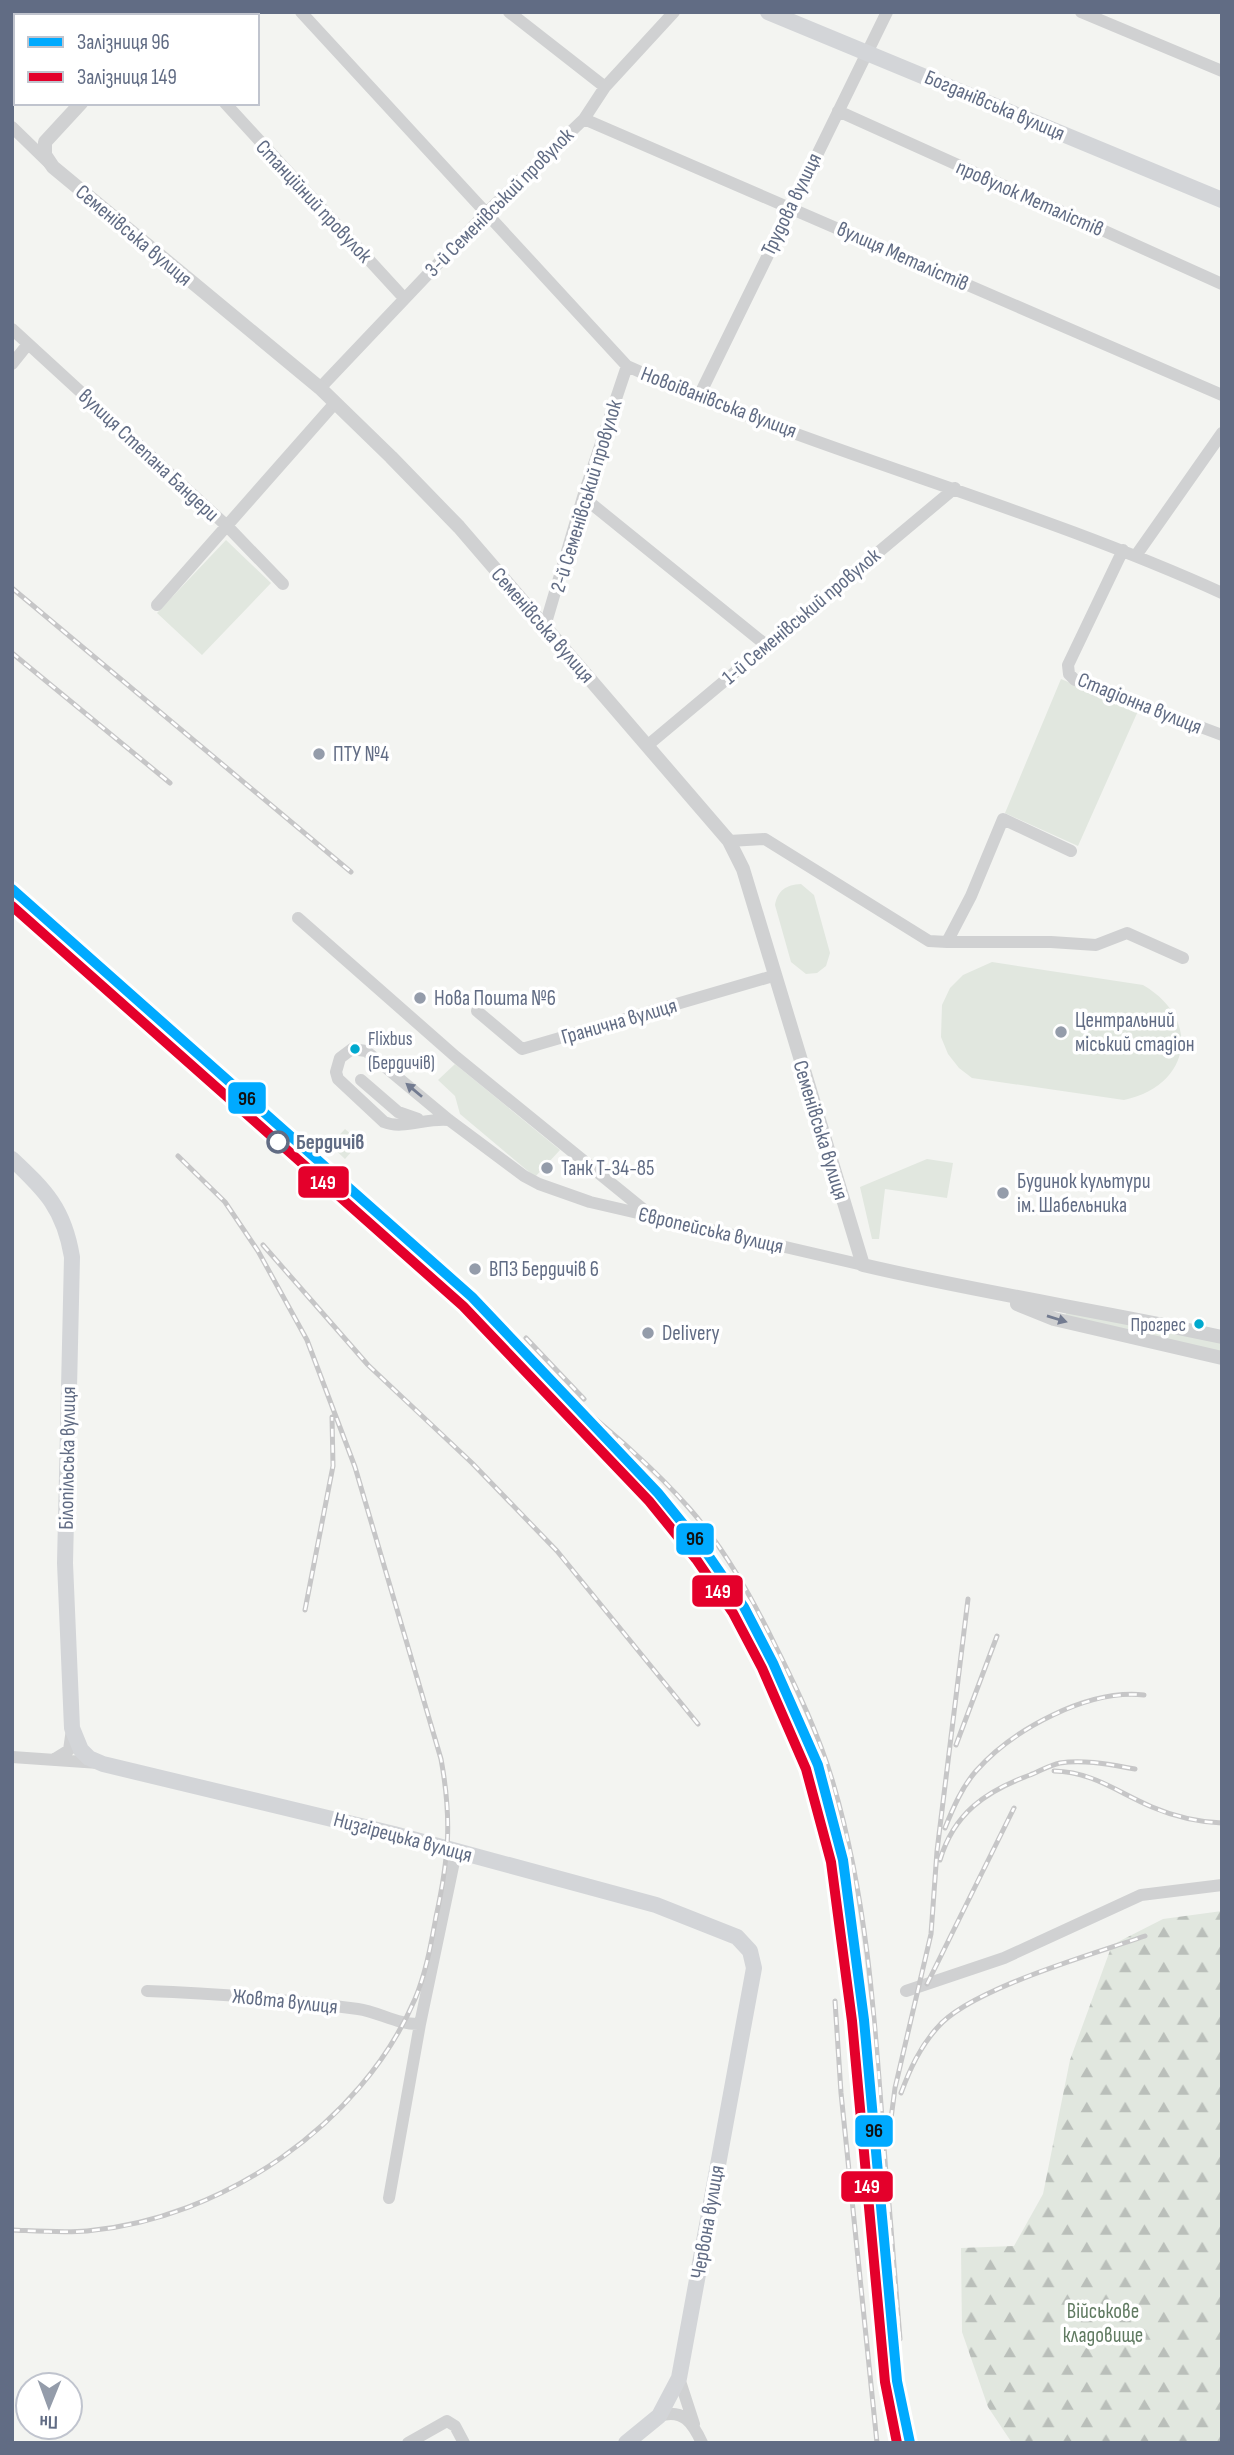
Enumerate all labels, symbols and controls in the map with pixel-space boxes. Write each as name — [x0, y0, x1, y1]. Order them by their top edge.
legend — [14, 14, 259, 105]
text: Залізниця 96 — [77, 30, 170, 55]
text: Залізниця 149 — [77, 65, 177, 90]
street label: Богданівська вулиця — [921, 65, 1069, 146]
street label: 3-й Семенівський провулок — [420, 123, 579, 282]
street label: Станційний провулок — [250, 135, 377, 268]
street label: Трудова вулиця — [756, 149, 827, 260]
street label: провулок Металістів — [952, 155, 1107, 242]
street label: Семенівська вулиця — [70, 179, 197, 291]
street label: вулиця Металістів — [833, 216, 972, 297]
street label: Новоіванівська вулиця — [637, 361, 800, 444]
street label: вулиця Степана Бандери — [73, 384, 224, 527]
street label: 2-й Семенівський провулок — [545, 397, 628, 595]
street label: 1-й Семенівський провулок — [717, 543, 885, 690]
street label: Семенівська вулиця — [486, 563, 599, 688]
street label: Стадіонна вулиця — [1074, 667, 1206, 740]
place label: ПТУ №4 — [333, 742, 389, 767]
marker: ПТУ №4 — [311, 746, 327, 762]
place label: Нова Пошта №6 — [434, 986, 556, 1011]
marker: Нова Пошта №6 — [412, 990, 428, 1006]
street label: Гранична вулиця — [559, 993, 680, 1050]
place label: Центральний міський стадіон — [1075, 1008, 1195, 1057]
marker: Центральний міський стадіон — [1053, 1024, 1069, 1040]
place label: Flixbus (Бердичів) — [368, 1028, 435, 1075]
marker: Flixbus (Бердичів) — [348, 1042, 362, 1056]
street label: Семенівська вулиця — [787, 1057, 854, 1203]
line badge: 96 — [227, 1081, 267, 1115]
one-way arrow — [405, 1082, 423, 1098]
text: 96 — [238, 1088, 256, 1111]
place label: Бердичів — [296, 1130, 365, 1155]
marker: Бердичів — [267, 1131, 289, 1153]
place label: Танк Т-34-85 — [561, 1156, 655, 1181]
marker: Танк Т-34-85 — [539, 1160, 555, 1176]
line badge: 149 — [297, 1165, 350, 1199]
place label: Будинок культури ім. Шабельника — [1017, 1169, 1151, 1218]
text: 149 — [310, 1172, 336, 1195]
marker: Будинок культури ім. Шабельника — [995, 1185, 1011, 1201]
street label: Європейська вулиця — [636, 1202, 786, 1259]
place label: ВПЗ Бердичів 6 — [489, 1257, 599, 1282]
marker: ВПЗ Бердичів 6 — [467, 1261, 483, 1277]
one-way arrow — [1047, 1314, 1068, 1324]
place label: Прогрес — [1131, 1314, 1186, 1337]
marker: Прогрес — [1192, 1317, 1206, 1331]
place label: Delivery — [662, 1321, 720, 1346]
marker: Delivery — [640, 1325, 656, 1341]
street label: Білопільська вулиця — [54, 1386, 81, 1530]
line badge: 96 — [675, 1522, 715, 1556]
text: 96 — [686, 1528, 704, 1551]
line badge: 149 — [691, 1574, 744, 1608]
text: 149 — [705, 1581, 731, 1604]
street label: Низгірецька вулиця — [331, 1807, 475, 1868]
street label: Жовта вулиця — [231, 1984, 339, 2019]
line badge: 96 — [854, 2114, 894, 2148]
text: 96 — [865, 2120, 883, 2143]
street label: Червона вулиця — [685, 2163, 730, 2281]
line badge: 149 — [840, 2170, 894, 2203]
text: 149 — [854, 2176, 880, 2199]
park label: Військове кладовище — [1063, 2299, 1143, 2348]
north arrow — [14, 2371, 84, 2441]
text: Пн — [39, 2410, 58, 2433]

